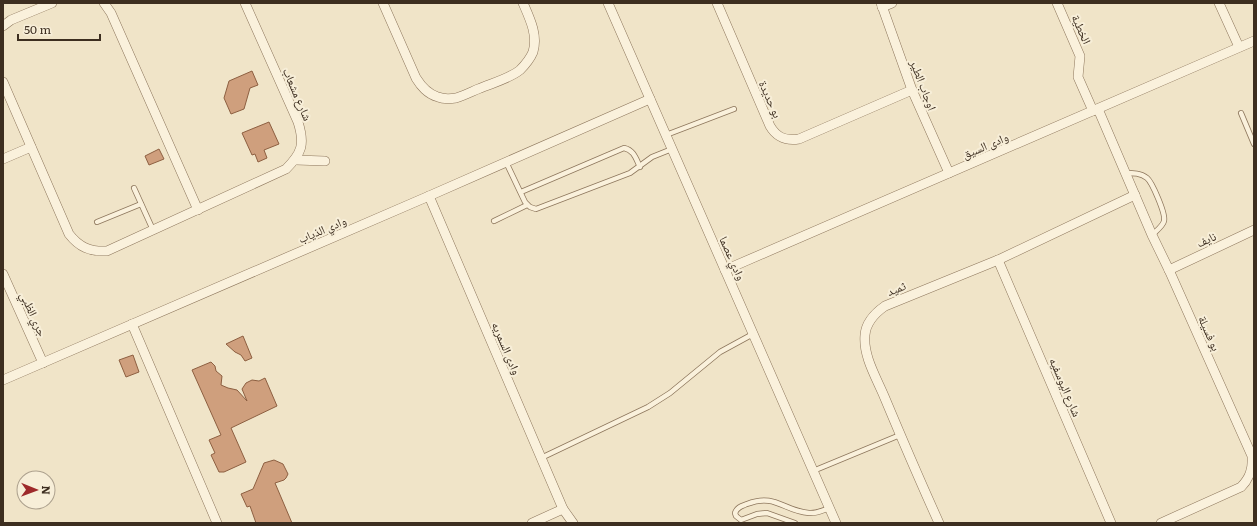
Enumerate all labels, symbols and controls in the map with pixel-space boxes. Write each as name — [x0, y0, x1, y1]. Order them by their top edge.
street label: الخطية — [1068, 11, 1097, 47]
scale bar — [18, 16, 100, 42]
text: 50 m — [24, 20, 51, 38]
street label: اوجاب الطير — [906, 56, 942, 113]
street label: شارع مشعاب — [279, 65, 317, 123]
street label: بو حديدة — [755, 77, 787, 121]
street label: وادى السيق — [959, 127, 1011, 163]
street label: وادي الذياب — [295, 211, 350, 249]
street label: نايف — [1193, 227, 1219, 251]
street label: وادي عصما — [713, 233, 751, 284]
street label: ثميد — [884, 276, 909, 300]
street label: جري الظبي — [14, 289, 52, 340]
street label: بو فسيلة — [1194, 312, 1226, 354]
street label: وادى السمريه — [488, 319, 526, 377]
street label: شارع اليوسفيه — [1045, 355, 1087, 420]
north arrow — [16, 470, 56, 510]
text: N — [39, 485, 55, 495]

